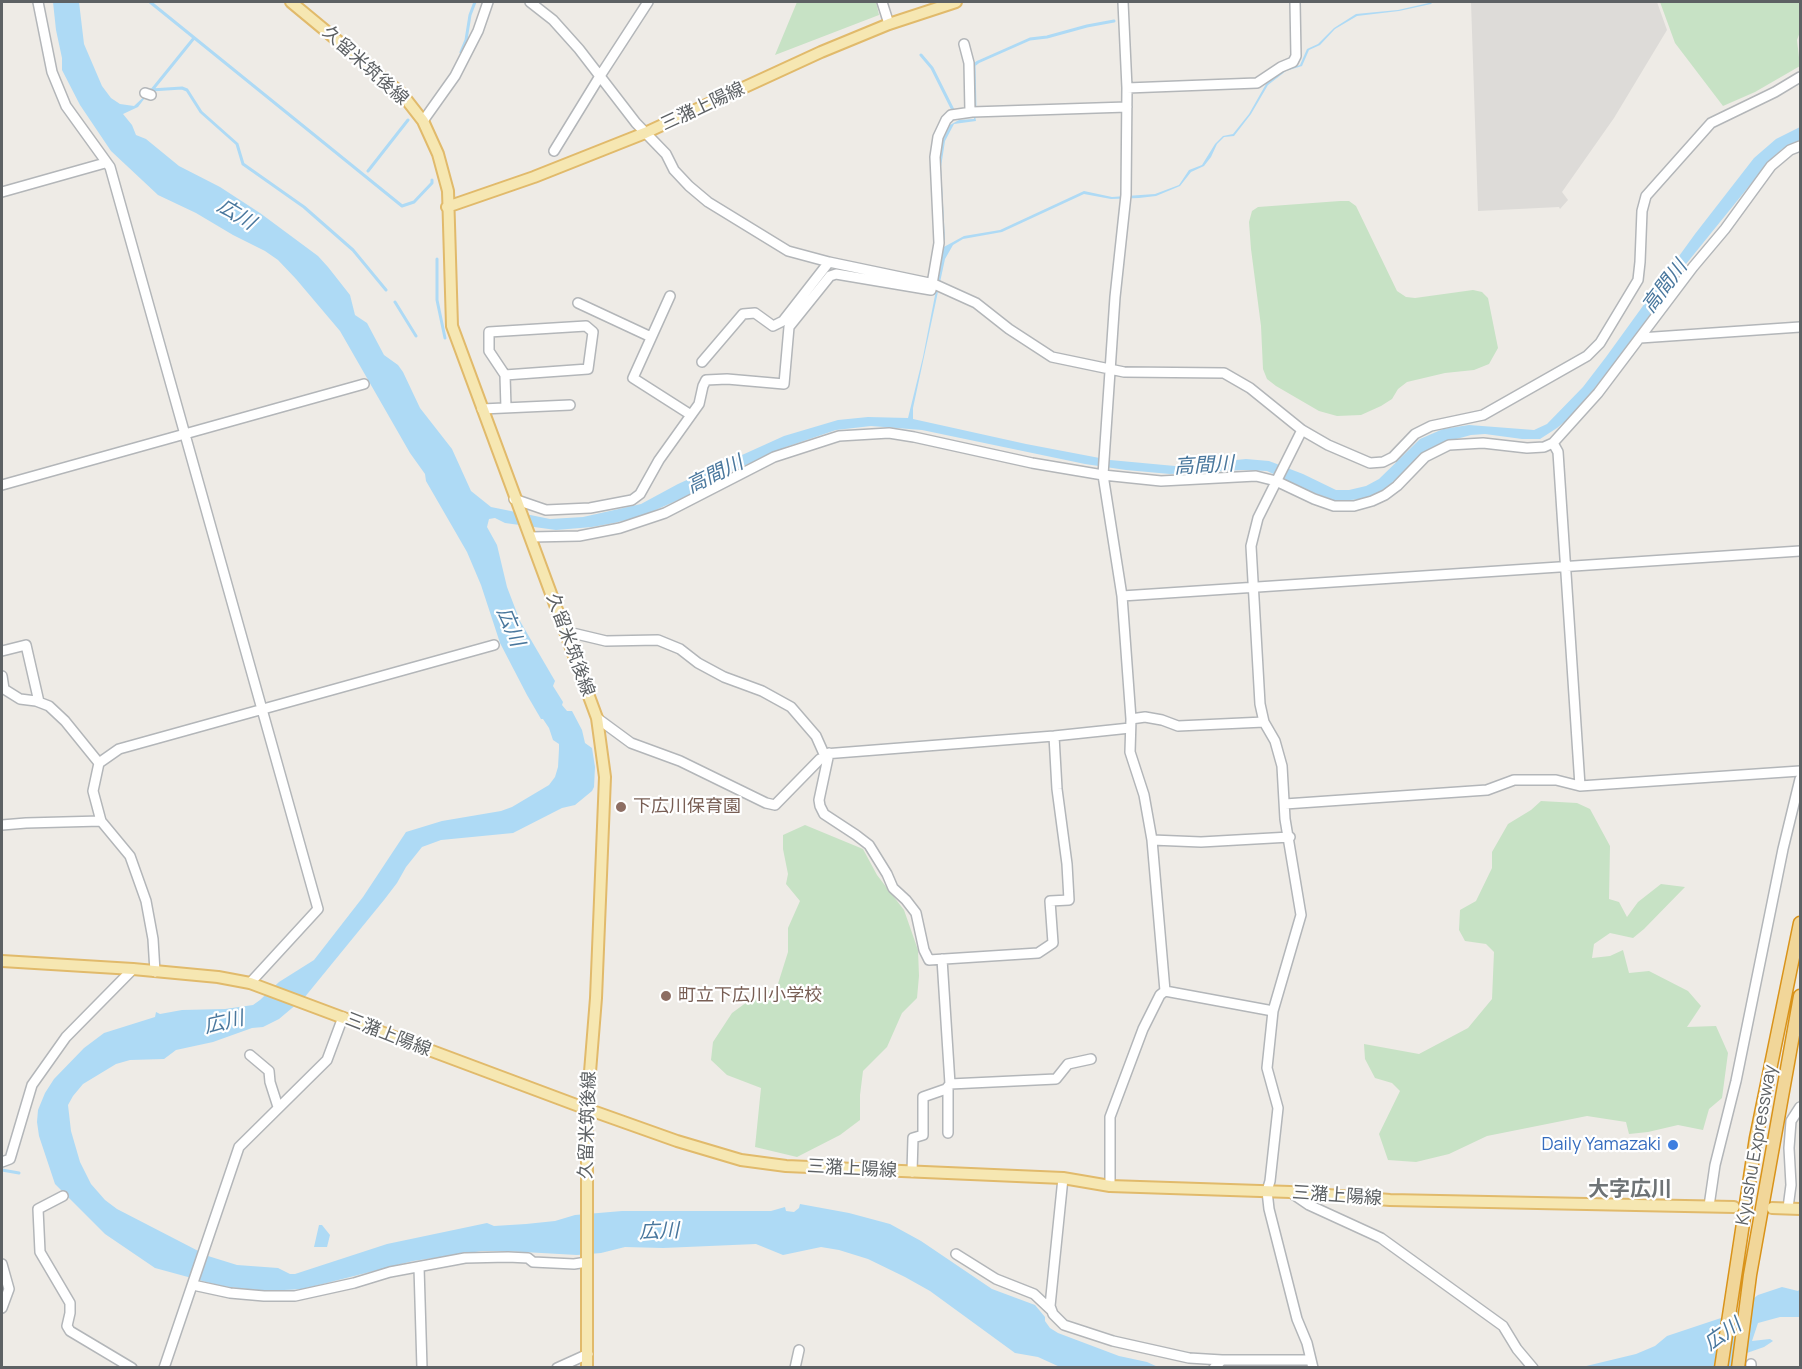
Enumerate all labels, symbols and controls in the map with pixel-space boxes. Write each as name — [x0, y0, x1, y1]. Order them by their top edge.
street label: 久留米筑後線 — [318, 22, 412, 110]
street label: 三潴上陽線 — [658, 78, 748, 136]
water label: 広川 — [213, 194, 259, 236]
water label: 高間川 — [1637, 256, 1693, 318]
water label: 高間川 — [683, 451, 747, 499]
water label: 高間川 — [1173, 452, 1235, 480]
street label: 久留米筑後線 — [541, 591, 599, 699]
water label: 広川 — [491, 604, 529, 650]
place label: 下広川保育園 — [633, 796, 741, 818]
marker: 下広川保育園 — [614, 800, 628, 814]
place label: 町立下広川小学校 — [678, 985, 822, 1007]
marker: 町立下広川小学校 — [659, 989, 673, 1003]
water label: 広川 — [202, 1007, 246, 1039]
street label: 三潴上陽線 — [342, 1009, 434, 1061]
street label: Kyushu Expressway — [1732, 1063, 1782, 1227]
street label: 久留米筑後線 — [575, 1071, 601, 1179]
place label: Daily Yamazaki — [1541, 1134, 1661, 1156]
marker: Daily Yamazaki — [1666, 1138, 1680, 1152]
street label: 三潴上陽線 — [806, 1156, 898, 1182]
district label: 大字広川 — [1588, 1177, 1672, 1203]
street label: 三潴上陽線 — [1291, 1182, 1383, 1210]
water label: 広川 — [639, 1219, 679, 1245]
water label: 広川 — [1700, 1314, 1746, 1356]

